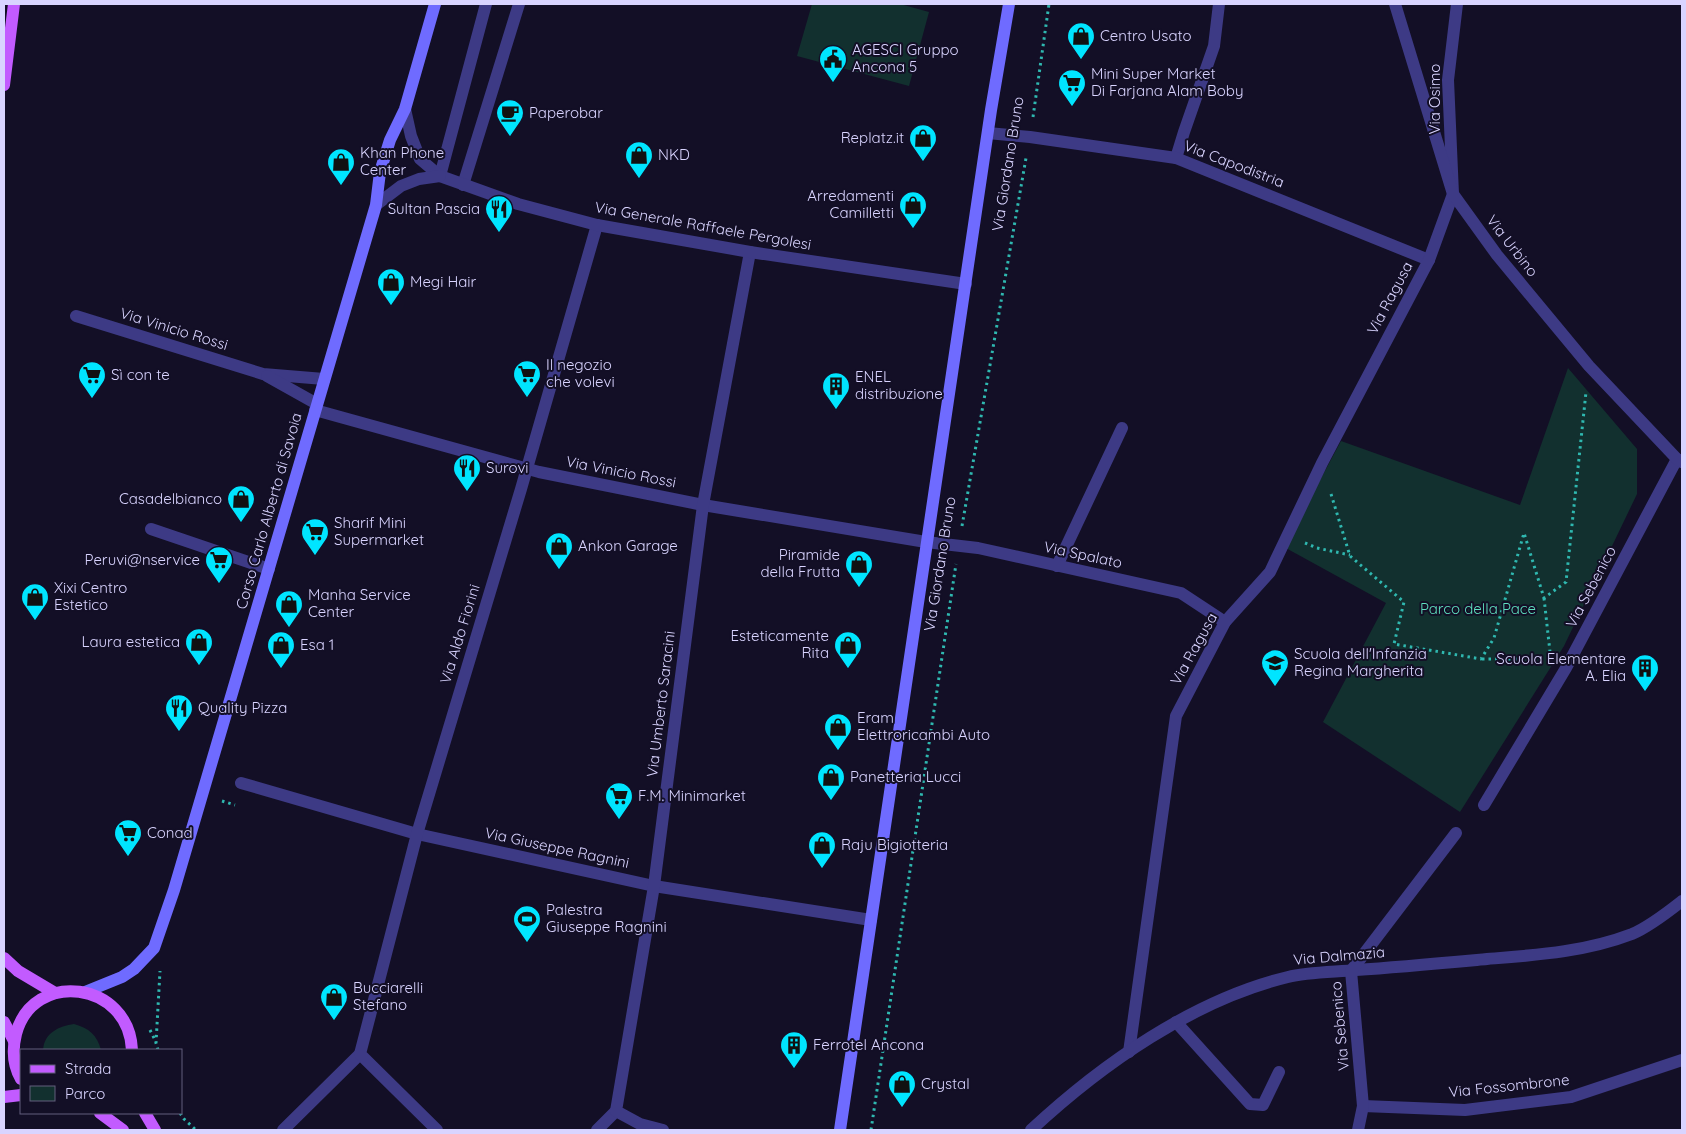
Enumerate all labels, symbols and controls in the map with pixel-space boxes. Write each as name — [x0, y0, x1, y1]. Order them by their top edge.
shop icon: Centro Usato — [1066, 21, 1096, 60]
place label: Centro Usato — [1100, 26, 1192, 45]
place label: AGESCI Gruppo Ancona 5 — [852, 40, 959, 76]
public building icon: AGESCI Gruppo Ancona 5 — [818, 44, 848, 83]
place label: Mini Super Market Di Farjana Alam Boby — [1091, 64, 1243, 100]
street label: Via Osimo — [1425, 64, 1444, 134]
supermarket icon: Mini Super Market Di Farjana Alam Boby — [1057, 68, 1087, 107]
street label: Via Giordano Bruno — [987, 95, 1028, 233]
cafe icon: Paperobar — [495, 98, 525, 137]
place label: Paperobar — [529, 103, 603, 122]
shop icon: Replatz.it — [908, 123, 938, 162]
place label: Replatz.it — [841, 128, 904, 147]
street label: Via Capodistria — [1181, 136, 1287, 191]
shop icon: NKD — [624, 140, 654, 179]
place label: Khan Phone Center — [360, 143, 444, 179]
place label: NKD — [658, 145, 690, 164]
shop icon: Khan Phone Center — [326, 147, 356, 186]
place label: Arredamenti Camilletti — [807, 186, 894, 222]
shop icon: Arredamenti Camilletti — [898, 190, 928, 229]
restaurant icon: Sultan Pascia — [484, 194, 514, 233]
street label: Via Generale Raffaele Pergolesi — [593, 197, 813, 254]
place label: Sultan Pascia — [388, 199, 480, 218]
street label: Via Urbino — [1482, 211, 1542, 280]
street label: Via Ragusa — [1362, 258, 1417, 337]
shop icon: Megi Hair — [376, 267, 406, 306]
place label: Megi Hair — [410, 272, 477, 291]
street label: Via Vinicio Rossi — [118, 303, 230, 354]
place label: Il negozio che volevi — [546, 355, 615, 391]
supermarket icon: Il negozio che volevi — [512, 359, 542, 398]
supermarket icon: Sì con te — [77, 360, 107, 399]
place label: Sì con te — [111, 365, 170, 384]
place label: ENEL distribuzione — [855, 367, 943, 403]
building icon: ENEL distribuzione — [821, 371, 851, 410]
street label: Corso Carlo Alberto di Savoia — [231, 410, 306, 611]
street label: Via Vinicio Rossi — [564, 452, 678, 492]
restaurant icon: Surovi — [452, 453, 482, 492]
place label: Surovi — [486, 458, 529, 477]
shop icon: Casadelbianco — [226, 484, 256, 523]
place label: Casadelbianco — [119, 489, 222, 508]
street label: Via Giordano Bruno — [919, 495, 960, 633]
place label: Sharif Mini Supermarket — [334, 513, 424, 549]
supermarket icon: Sharif Mini Supermarket — [300, 517, 330, 556]
shop icon: Ankon Garage — [544, 531, 574, 570]
place label: Ankon Garage — [578, 536, 678, 555]
street label: Via Spalato — [1042, 537, 1124, 572]
street label: Via Sebenico — [1561, 543, 1620, 631]
supermarket icon: Peruvi@nservice — [204, 545, 234, 584]
place label: Piramide della Frutta — [760, 545, 840, 581]
shop icon: Piramide della Frutta — [844, 549, 874, 588]
place label: Peruvi@nservice — [85, 550, 200, 569]
place label: Xixi Centro Estetico — [54, 578, 127, 614]
shop icon: Xixi Centro Estetico — [20, 582, 50, 621]
street label: Via Aldo Fiorini — [435, 582, 484, 686]
place label: Manha Service Center — [308, 585, 411, 621]
shop icon: Manha Service Center — [274, 589, 304, 628]
park label: Parco della Pace — [1420, 599, 1536, 618]
street label: Via Ragusa — [1166, 609, 1221, 688]
place label: Esteticamente Rita — [730, 626, 829, 662]
shop icon: Laura estetica — [184, 627, 214, 666]
shop icon: Esa 1 — [266, 630, 296, 669]
street label: Via Umberto Saracini — [642, 630, 679, 778]
shop icon: Esteticamente Rita — [833, 630, 863, 669]
place label: Laura estetica — [82, 632, 180, 651]
place label: Esa 1 — [300, 635, 334, 654]
place label: Scuola dell'Infanzia Regina Margherita — [1294, 644, 1427, 680]
school or university icon: Scuola dell'Infanzia Regina Margherita — [1260, 648, 1290, 687]
place label: Scuola Elementare A. Elia — [1496, 649, 1626, 685]
building icon: Scuola Elementare A. Elia — [1630, 653, 1660, 692]
restaurant icon: Quality Pizza — [164, 693, 194, 732]
place label: Quality Pizza — [198, 698, 287, 717]
place label: Eram Elettroricambi Auto — [857, 708, 990, 744]
shop icon: Eram Elettroricambi Auto — [823, 712, 853, 751]
shop icon: Panetteria Lucci — [816, 762, 846, 801]
place label: Panetteria Lucci — [850, 767, 961, 786]
supermarket icon: F.M. Minimarket — [604, 781, 634, 820]
place label: F.M. Minimarket — [638, 786, 746, 805]
supermarket icon: Conad — [113, 818, 143, 857]
place label: Conad — [147, 823, 193, 842]
street label: Via Giuseppe Ragnini — [483, 823, 631, 872]
shop icon: Raju Bigiotteria — [807, 830, 837, 869]
place label: Raju Bigiotteria — [841, 835, 948, 854]
place label: Palestra Giuseppe Ragnini — [546, 900, 667, 936]
sports icon: Palestra Giuseppe Ragnini — [512, 904, 542, 943]
street label: Via Dalmazia — [1292, 942, 1386, 969]
place label: Bucciarelli Stefano — [353, 978, 423, 1014]
street label: Via Sebenico — [1326, 981, 1353, 1071]
shop icon: Bucciarelli Stefano — [319, 982, 349, 1021]
building icon: Ferrotel Ancona — [779, 1030, 809, 1069]
place label: Ferrotel Ancona — [813, 1035, 924, 1054]
legend — [20, 1049, 182, 1114]
text: Strada — [65, 1059, 111, 1078]
shop icon: Crystal — [887, 1069, 917, 1108]
street label: Via Fossombrone — [1448, 1070, 1570, 1101]
place label: Crystal — [921, 1074, 970, 1093]
text: Parco — [65, 1084, 105, 1103]

